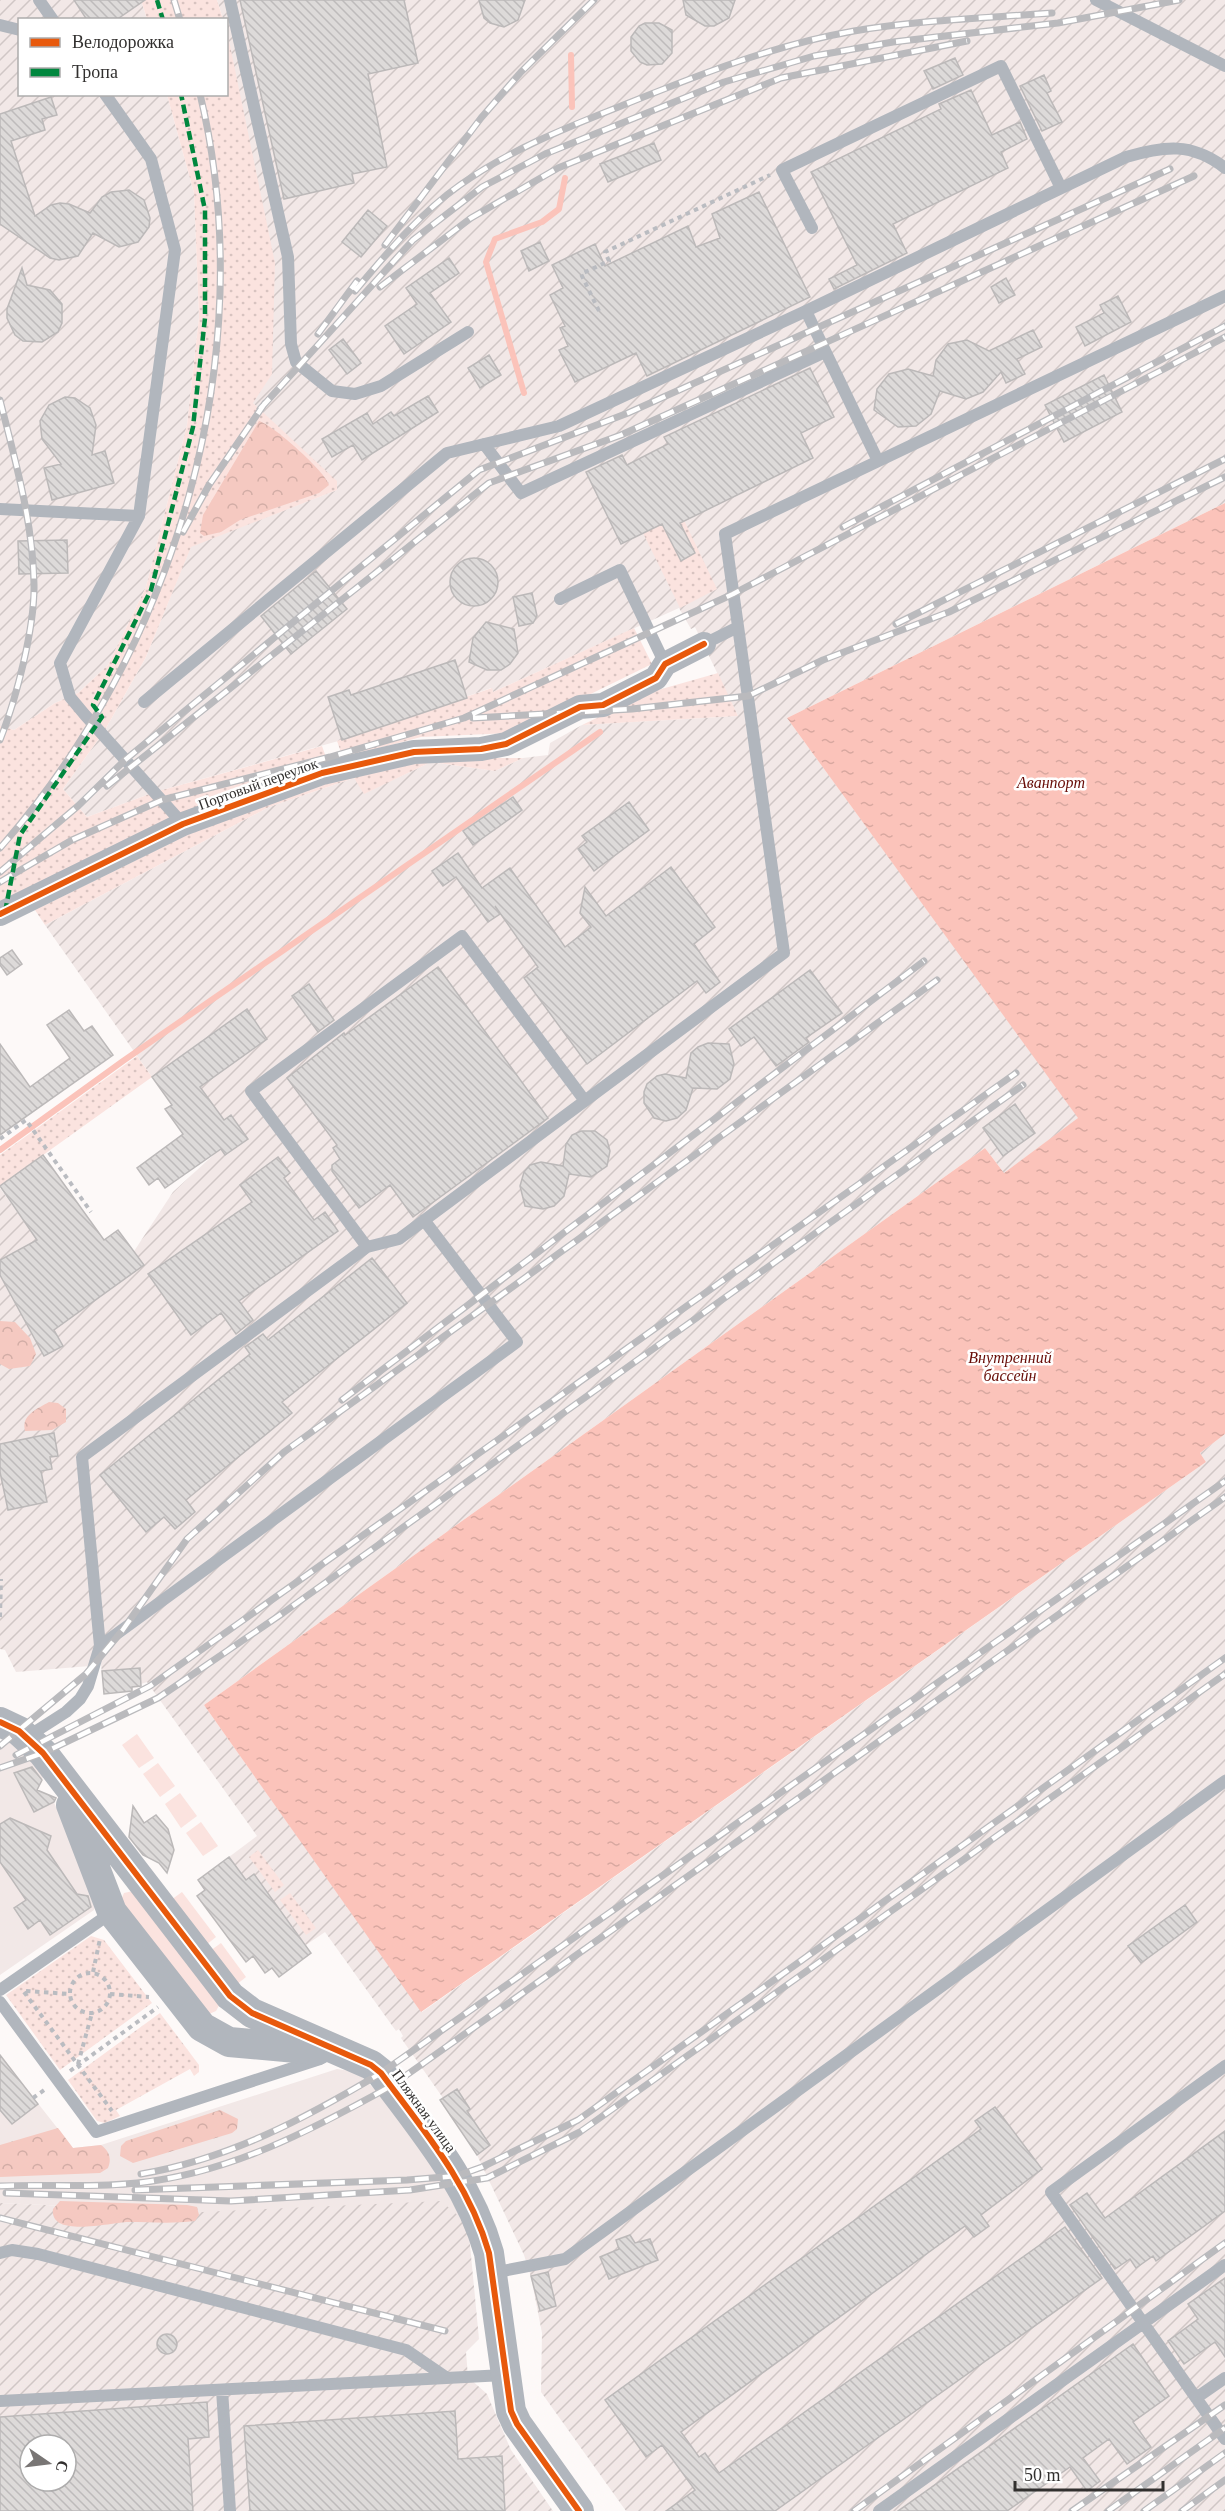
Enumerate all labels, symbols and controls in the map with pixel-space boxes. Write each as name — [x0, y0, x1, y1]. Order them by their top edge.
legend — [18, 18, 228, 96]
text: Велодорожка — [72, 32, 174, 52]
text: Тропа — [72, 62, 118, 82]
street label: Портовый переулок — [196, 755, 321, 813]
water label: Аванпорт — [1016, 774, 1085, 792]
water label: Внутренний бассейн — [968, 1349, 1052, 1384]
street label: Пляжная улица — [389, 2067, 459, 2156]
north arrow — [18, 2433, 78, 2493]
scale bar — [1015, 2454, 1164, 2492]
text: С — [52, 2459, 72, 2474]
text: 50 m — [1024, 2465, 1061, 2485]

